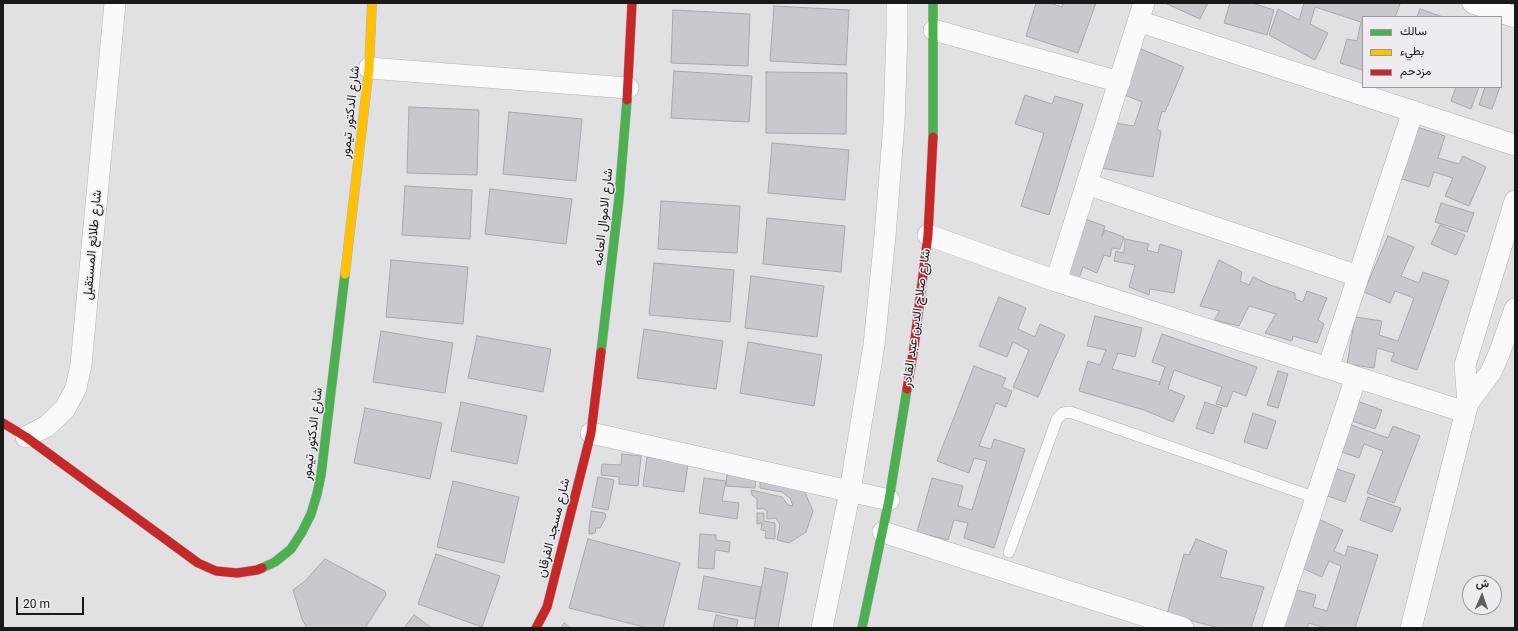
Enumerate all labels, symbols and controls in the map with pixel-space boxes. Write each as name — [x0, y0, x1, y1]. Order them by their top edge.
legend — [1362, 16, 1502, 88]
text: سالك — [1400, 24, 1427, 38]
text: بطيء — [1400, 44, 1424, 58]
text: مزدحم — [1400, 64, 1431, 78]
street label: شارع الدكتور تيمور — [338, 65, 364, 159]
street label: شارع الاموال العامه — [591, 167, 617, 267]
street label: شارع طلائع المستقبل — [80, 189, 106, 301]
street label: شارع صلاح الدين عبد القادر — [900, 248, 934, 388]
street label: شارع الدكتور تيمور — [300, 387, 326, 481]
street label: شارع مسجد الفرقان — [534, 477, 574, 579]
north arrow — [1462, 575, 1502, 615]
text: ش — [1476, 577, 1489, 590]
scale bar — [18, 589, 86, 615]
text: 20 m — [23, 597, 50, 611]

